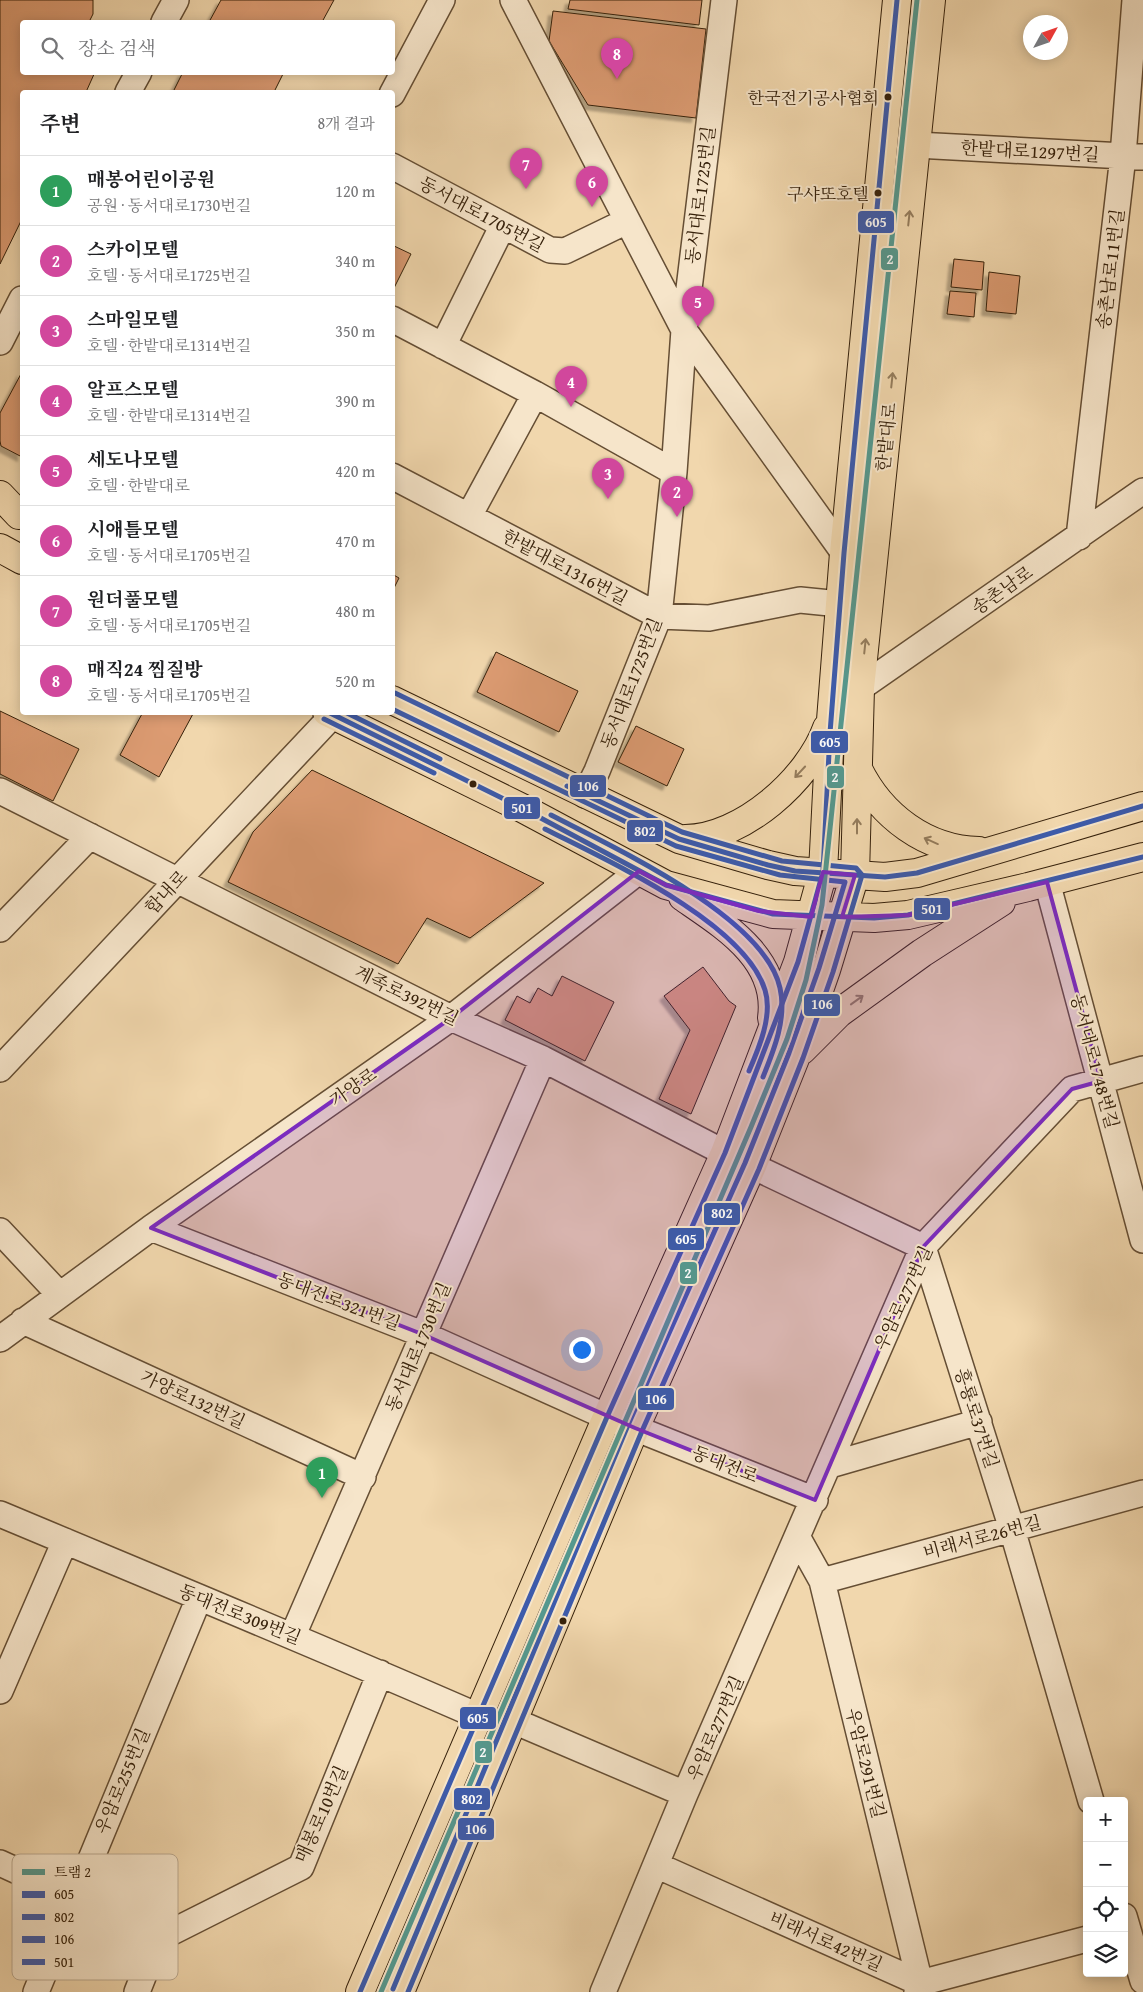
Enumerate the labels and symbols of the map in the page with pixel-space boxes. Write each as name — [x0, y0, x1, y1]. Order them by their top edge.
north arrow — [1023, 15, 1068, 60]
pin: 8 — [601, 38, 633, 79]
place label: 한국전기공사협회 — [748, 85, 879, 110]
marker: 한국전기공사협회 — [883, 92, 893, 102]
street label: 동서대로1725번길 — [678, 124, 722, 266]
street label: 한밭대로1297번길 — [960, 134, 1100, 168]
pin: 7 — [510, 148, 542, 189]
pin: 6 — [576, 166, 608, 207]
street label: 동서대로1705번길 — [414, 169, 550, 259]
place label: 구샤또호텔 — [787, 181, 869, 206]
marker: 구샤또호텔 — [873, 188, 883, 198]
street label: 송촌남로11번길 — [1089, 207, 1131, 331]
line badge: 605 — [857, 210, 895, 234]
one-way arrow — [904, 211, 913, 227]
text: 605 — [865, 212, 887, 232]
line badge: 2 — [880, 247, 899, 271]
text: 2 — [886, 249, 894, 269]
pin: 5 — [682, 286, 714, 327]
pin: 4 — [555, 366, 587, 407]
one-way arrow — [887, 372, 897, 388]
street label: 한밭대로 — [869, 401, 903, 473]
pin: 3 — [592, 458, 624, 499]
pin: 2 — [661, 476, 693, 517]
street label: 한밭대로1316번길 — [497, 522, 633, 612]
street label: 송촌남로 — [966, 559, 1038, 621]
street label: 동서대로1725번길 — [593, 613, 669, 753]
one-way arrow — [860, 639, 870, 655]
line badge: 605 — [810, 730, 849, 754]
text: 605 — [819, 732, 841, 752]
one-way arrow — [794, 765, 806, 778]
line badge: 2 — [826, 765, 845, 789]
text: 2 — [831, 767, 839, 787]
line badge: 106 — [569, 774, 607, 798]
text: 106 — [577, 776, 599, 796]
unlabelled marker — [468, 779, 478, 789]
line badge: 501 — [503, 796, 541, 820]
text: 501 — [511, 798, 533, 818]
one-way arrow — [852, 818, 862, 834]
line badge: 802 — [626, 819, 664, 843]
text: 802 — [634, 821, 656, 841]
one-way arrow — [924, 836, 939, 846]
street label: 합내로 — [138, 864, 194, 920]
line badge: 501 — [913, 897, 951, 921]
text: 501 — [921, 899, 943, 919]
street label: 계족로392번길 — [350, 958, 464, 1032]
street label: 동서대로1748번길 — [1064, 990, 1126, 1132]
line badge: 106 — [803, 993, 841, 1017]
text: 106 — [811, 994, 833, 1014]
one-way arrow — [850, 995, 864, 1005]
street label: 가양로 — [324, 1061, 382, 1113]
line badge: 802 — [703, 1202, 741, 1226]
text: 802 — [711, 1203, 733, 1223]
line badge: 605 — [667, 1227, 705, 1251]
text: 605 — [675, 1229, 697, 1249]
street label: 우암로277번길 — [867, 1241, 939, 1355]
line badge: 2 — [679, 1261, 698, 1285]
text: 2 — [684, 1263, 692, 1283]
street label: 동대전로321번길 — [273, 1265, 405, 1337]
street label: 동서대로1730번길 — [378, 1278, 458, 1416]
your location — [569, 1337, 595, 1363]
street label: 가양로132번길 — [136, 1363, 250, 1435]
street label: 흥룡로37번길 — [948, 1364, 1006, 1472]
line badge: 106 — [637, 1387, 675, 1411]
text: 106 — [645, 1389, 667, 1409]
street label: 동대전로 — [688, 1438, 762, 1490]
pin: 1 — [306, 1457, 338, 1498]
street label: 비래서로26번길 — [920, 1508, 1044, 1566]
street label: 동대전로309번길 — [175, 1577, 305, 1651]
unlabelled marker — [558, 1616, 568, 1626]
street label: 우암로277번길 — [680, 1671, 750, 1785]
street label: 우암로291번길 — [839, 1705, 893, 1821]
line badge: 605 — [459, 1706, 497, 1730]
text: 605 — [467, 1708, 489, 1728]
street label: 우암로255번길 — [88, 1724, 156, 1838]
line badge: 2 — [474, 1740, 493, 1764]
text: 2 — [479, 1742, 487, 1762]
street label: 매봉로10번길 — [287, 1761, 355, 1867]
line badge: 802 — [453, 1787, 491, 1811]
text: 802 — [461, 1789, 483, 1809]
line badge: 106 — [457, 1817, 495, 1841]
text: 106 — [465, 1819, 487, 1839]
legend — [12, 1854, 178, 1980]
text: 트램 2 — [54, 1862, 91, 1882]
text: 605 — [54, 1884, 74, 1904]
street label: 비래서로42번길 — [765, 1904, 887, 1978]
text: 802 — [54, 1907, 74, 1927]
text: 106 — [54, 1929, 74, 1949]
text: 501 — [54, 1952, 74, 1972]

